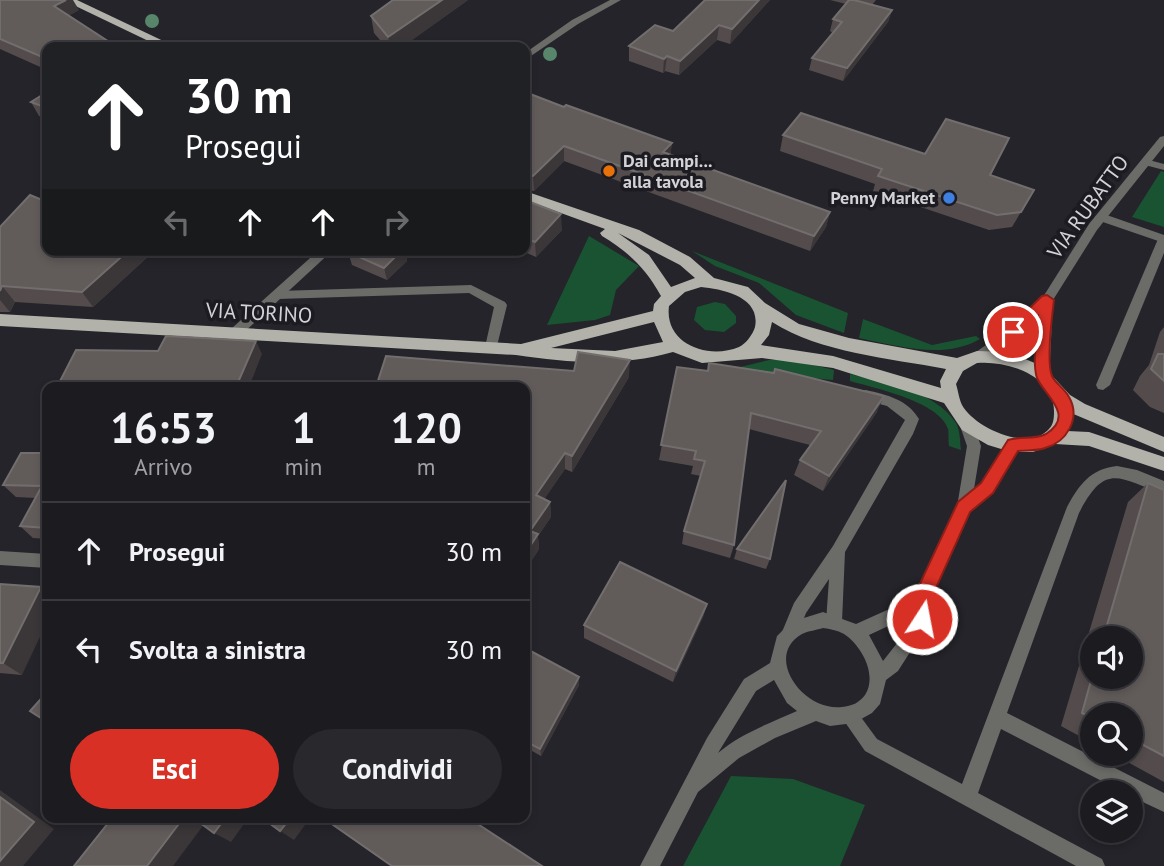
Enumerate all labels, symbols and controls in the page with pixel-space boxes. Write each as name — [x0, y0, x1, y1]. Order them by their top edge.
text: 30 m — [185, 63, 292, 127]
icon: ahead — [70, 70, 161, 161]
text: Prosegui — [185, 125, 302, 167]
place label: Dai campi... alla tavola — [623, 149, 713, 193]
street label: VIA RUBATTO — [1040, 150, 1134, 265]
marker: Dai campi... alla tavola — [601, 163, 617, 179]
place label: Penny Market — [830, 186, 936, 209]
marker: Penny Market — [941, 190, 957, 206]
icon: left — [158, 203, 196, 241]
icon: ahead — [231, 203, 269, 241]
icon: ahead — [304, 203, 342, 241]
icon: right — [377, 203, 415, 241]
street label: VIA TORINO — [204, 296, 313, 329]
pin — [983, 302, 1043, 362]
icon: arrive — [994, 313, 1032, 351]
text: 16:53 — [110, 400, 217, 455]
text: 1 — [292, 400, 315, 455]
text: 120 — [390, 400, 462, 455]
text: Arrivo — [134, 452, 193, 481]
text: min — [285, 452, 322, 481]
text: m — [417, 452, 435, 481]
icon: ahead — [70, 532, 108, 570]
text: Prosegui — [129, 535, 225, 568]
text: 30 m — [446, 535, 502, 568]
position arrow — [885, 582, 959, 656]
map controls — [1080, 626, 1143, 843]
button: sound — [1080, 626, 1143, 689]
icon: left — [70, 630, 108, 668]
text: Svolta a sinistra — [129, 633, 306, 666]
text: 30 m — [446, 633, 502, 666]
button: search — [1080, 703, 1143, 766]
button: Esci — [70, 729, 279, 809]
button: Condividi — [293, 729, 502, 809]
button: layers — [1080, 780, 1143, 843]

